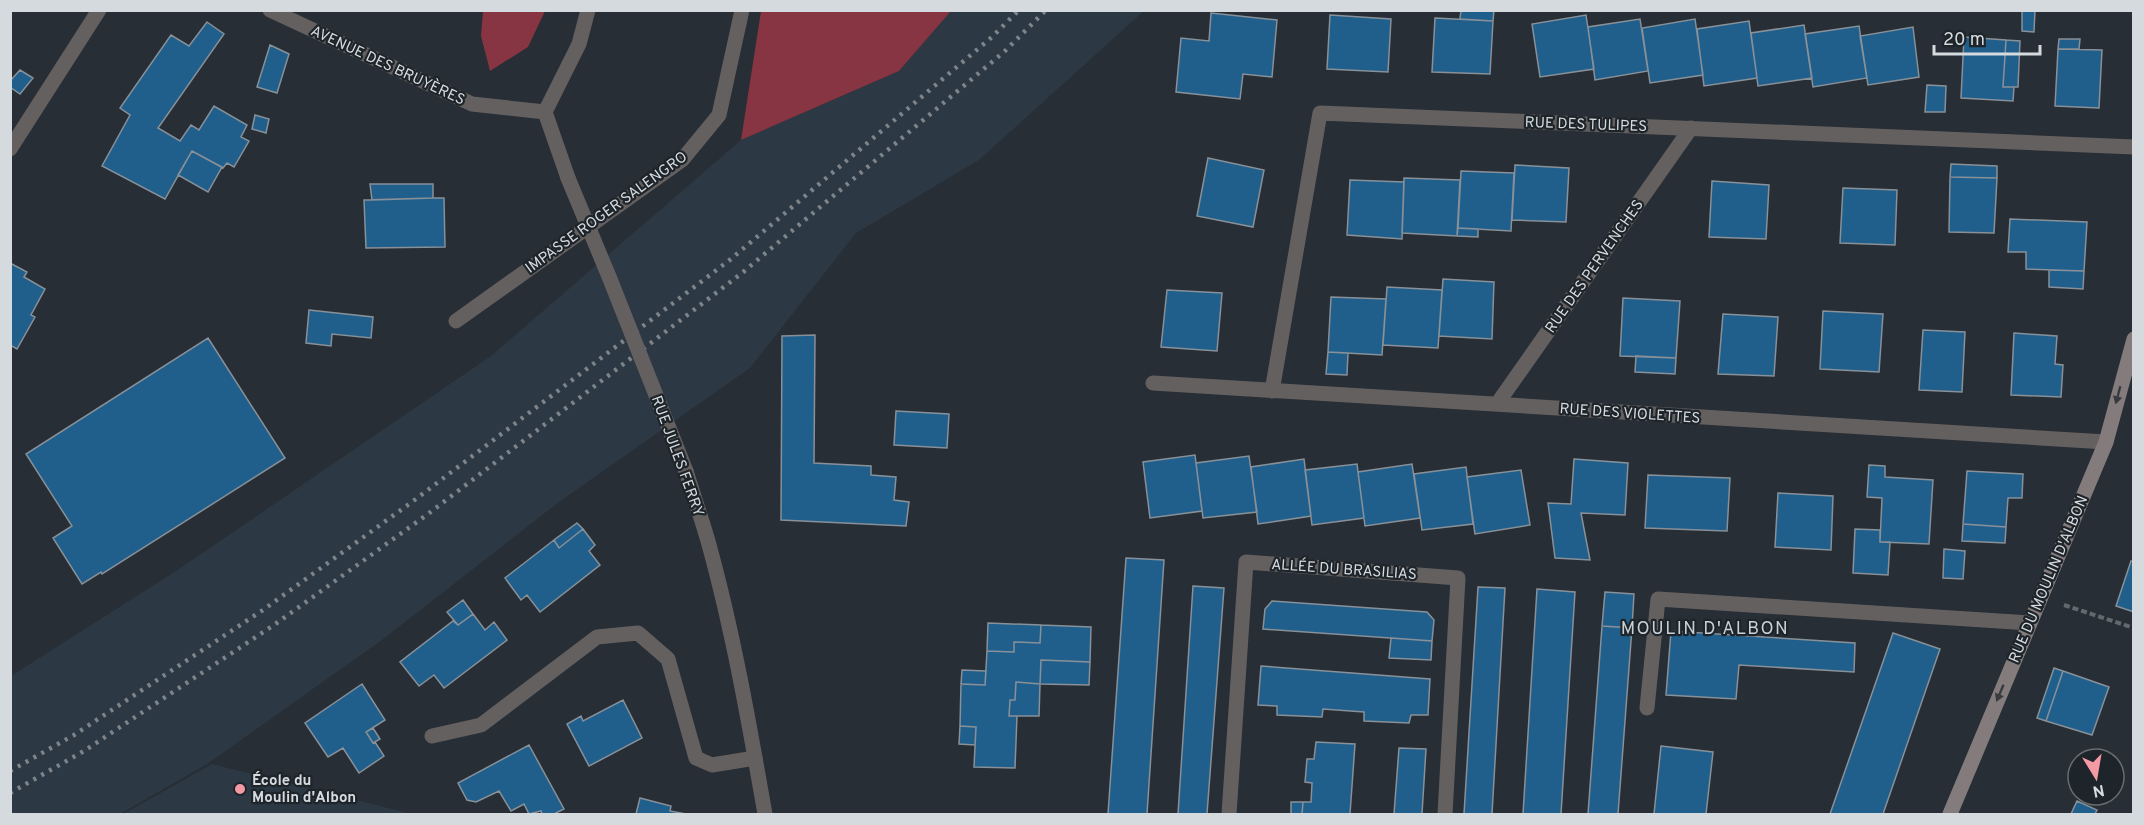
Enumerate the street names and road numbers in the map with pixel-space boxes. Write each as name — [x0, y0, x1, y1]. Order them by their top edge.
street label: AVENUE DES BRUYÈRES — [307, 21, 468, 110]
street label: RUE DES TULIPES — [1524, 114, 1647, 137]
street label: IMPASSE ROGER SALENGRO — [522, 148, 692, 278]
street label: RUE DES PERVENCHES — [1542, 196, 1649, 337]
street label: RUE JULES FERRY — [646, 393, 707, 520]
street label: RUE DES VIOLETTES — [1559, 400, 1701, 429]
street label: RUE DU MOULIN D'ALBON — [2006, 493, 2093, 666]
street label: ALLÉE DU BRASILIAS — [1271, 555, 1417, 585]

